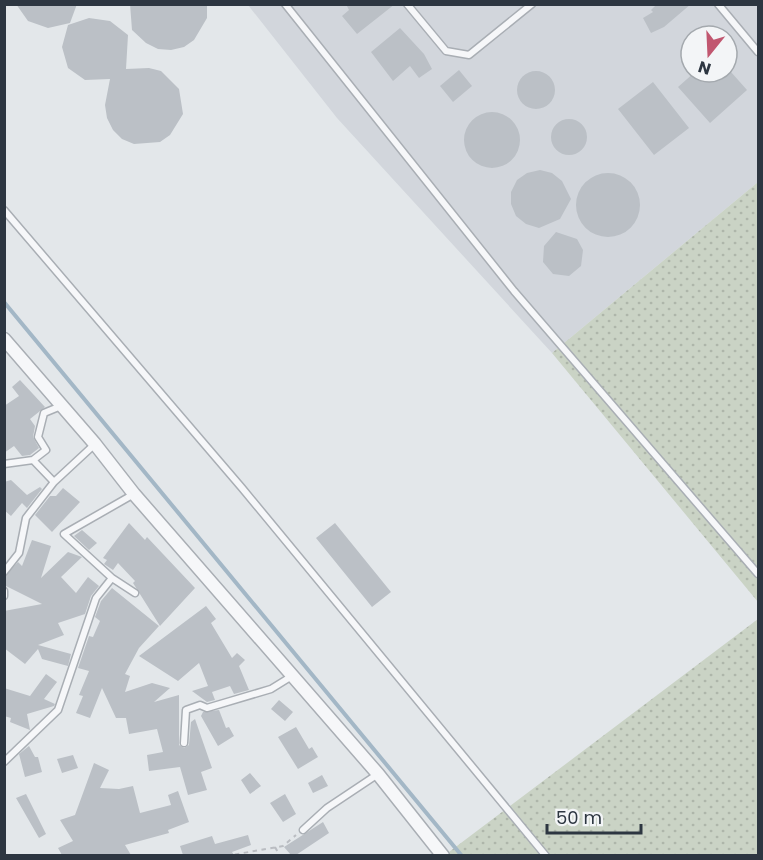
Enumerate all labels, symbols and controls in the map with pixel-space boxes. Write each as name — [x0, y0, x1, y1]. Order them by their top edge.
north arrow — [679, 24, 739, 84]
text: N — [695, 55, 714, 81]
scale bar — [547, 797, 642, 835]
text: 50 m — [556, 805, 602, 830]

